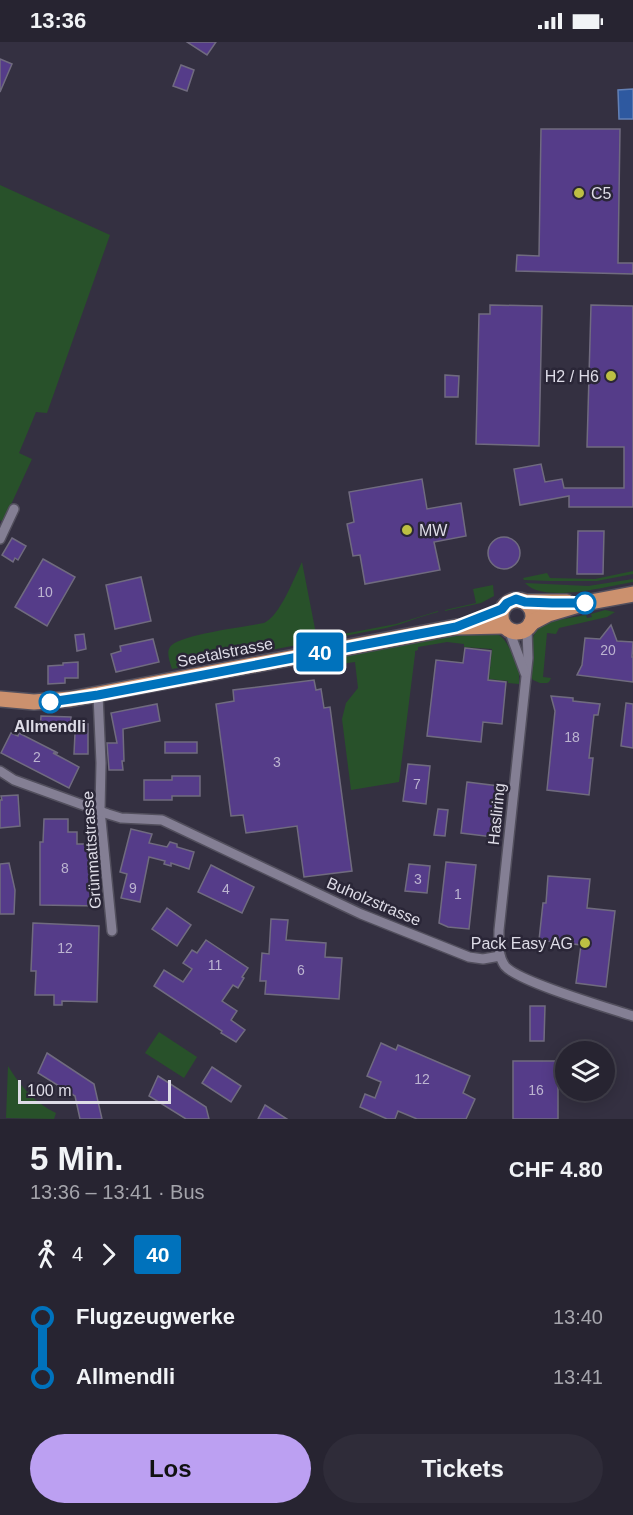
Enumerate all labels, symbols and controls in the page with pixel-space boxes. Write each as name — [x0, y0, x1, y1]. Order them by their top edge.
text: 13:36 — [30, 8, 86, 33]
place label: C5 — [591, 185, 612, 202]
marker: C5 — [572, 186, 586, 200]
place label: H2 / H6 — [545, 368, 599, 385]
marker: H2 / H6 — [604, 369, 618, 383]
place label: MW — [419, 522, 448, 539]
marker: MW — [400, 523, 414, 537]
house number: 10 — [37, 584, 53, 600]
unlabelled marker — [574, 592, 596, 614]
line badge: 40 — [293, 632, 347, 672]
street label: Seetalstrasse — [176, 635, 274, 670]
text: 40 — [308, 641, 332, 664]
house number: 20 — [600, 642, 616, 658]
marker: Allmendli — [39, 691, 61, 713]
place label: Allmendli — [14, 718, 86, 735]
house number: 18 — [564, 729, 580, 745]
house number: 2 — [33, 749, 41, 765]
house number: 3 — [273, 754, 281, 770]
house number: 7 — [413, 776, 421, 792]
street label: Hasliring — [485, 782, 508, 846]
street label: Grünmattstrasse — [79, 790, 104, 910]
house number: 8 — [61, 860, 69, 876]
house number: 3 — [414, 871, 422, 887]
street label: Buholzstrasse — [324, 874, 423, 929]
house number: 9 — [129, 880, 137, 896]
house number: 4 — [222, 881, 230, 897]
house number: 1 — [454, 886, 462, 902]
place label: Pack Easy AG — [471, 935, 573, 952]
marker: Pack Easy AG — [578, 936, 592, 950]
house number: 12 — [57, 940, 73, 956]
house number: 11 — [208, 957, 222, 973]
house number: 6 — [297, 962, 305, 978]
map controls — [555, 1041, 615, 1101]
button: layers — [555, 1041, 615, 1101]
house number: 12 — [414, 1071, 430, 1087]
scale bar — [18, 1077, 171, 1104]
text: 100 m — [27, 1082, 71, 1099]
house number: 16 — [528, 1082, 544, 1098]
text: 5 Min. — [30, 1140, 124, 1177]
text: CHF 4.80 — [509, 1157, 603, 1182]
text: 13:36 – 13:41 · Bus — [30, 1181, 205, 1203]
icon: walk — [30, 1238, 63, 1271]
icon: forward — [92, 1238, 125, 1271]
text: 4 — [72, 1243, 83, 1265]
text: 40 — [146, 1243, 169, 1266]
text: Flugzeugwerke — [76, 1304, 235, 1329]
text: 13:40 — [553, 1306, 603, 1328]
text: Allmendli — [76, 1364, 175, 1389]
text: 13:41 — [553, 1366, 603, 1388]
button: Los — [30, 1434, 311, 1503]
button: Tickets — [323, 1434, 603, 1503]

